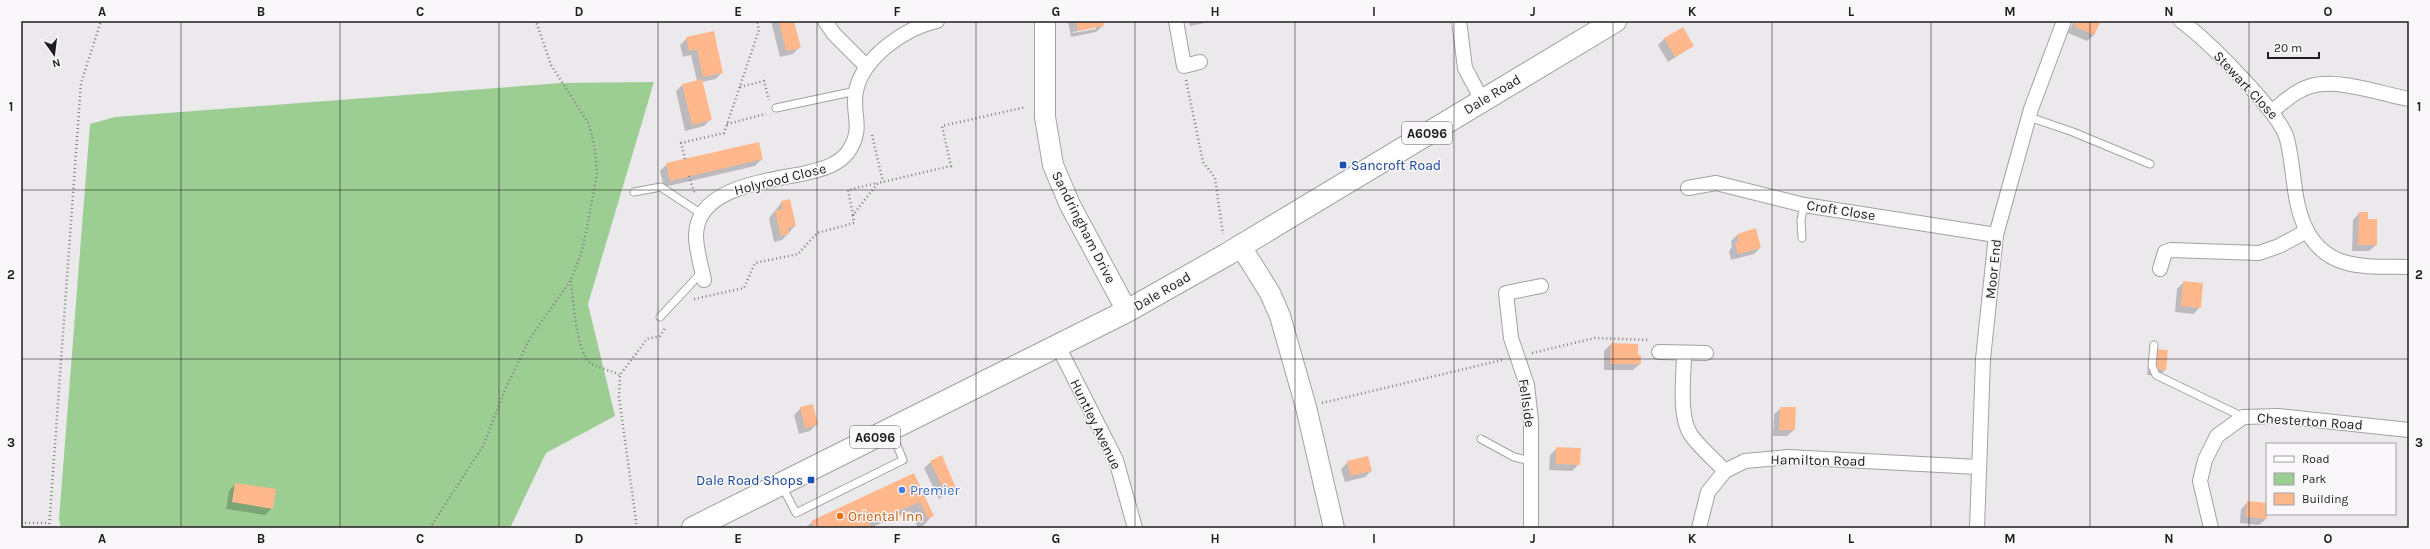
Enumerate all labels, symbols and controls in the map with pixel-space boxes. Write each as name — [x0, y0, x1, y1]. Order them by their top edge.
text: A — [98, 4, 106, 19]
text: B — [257, 4, 265, 19]
text: C — [416, 4, 424, 19]
text: D — [575, 4, 584, 19]
text: E — [734, 4, 742, 19]
text: F — [893, 4, 901, 19]
text: G — [1052, 4, 1060, 19]
text: H — [1210, 4, 1220, 19]
text: I — [1372, 4, 1376, 19]
text: J — [1530, 4, 1536, 19]
text: K — [1688, 4, 1697, 19]
text: L — [1848, 4, 1855, 19]
text: M — [2004, 4, 2016, 19]
text: N — [2164, 4, 2174, 19]
text: O — [2324, 4, 2333, 19]
north arrow — [34, 34, 74, 74]
scale bar — [2268, 34, 2319, 60]
text: 20 m — [2274, 41, 2302, 55]
street label: Stewart Close — [2210, 48, 2282, 123]
text: N — [51, 56, 62, 70]
street label: Dale Road — [1461, 71, 1524, 118]
text: 1 — [9, 99, 13, 114]
text: 1 — [2417, 99, 2421, 114]
road number: A6096 — [1402, 122, 1452, 144]
place label: Sancroft Road — [1351, 157, 1441, 174]
street label: Holyrood Close — [732, 160, 828, 199]
marker: Sancroft Road — [1338, 160, 1348, 170]
street label: Sandringham Drive — [1048, 168, 1119, 286]
street label: Croft Close — [1805, 197, 1877, 224]
street label: Moor End — [1982, 238, 2005, 300]
text: 2 — [7, 267, 15, 282]
text: 2 — [2415, 267, 2423, 282]
street label: Dale Road — [1130, 268, 1194, 315]
street label: Huntley Avenue — [1066, 376, 1125, 472]
street label: Fellside — [1515, 378, 1538, 429]
street label: Chesterton Road — [2256, 409, 2363, 434]
road number: A6096 — [850, 426, 900, 448]
text: 3 — [7, 435, 15, 450]
text: 3 — [2415, 435, 2423, 450]
legend — [2266, 443, 2396, 515]
street label: Hamilton Road — [1770, 451, 1866, 470]
text: Road — [2302, 452, 2330, 466]
place label: Dale Road Shops — [696, 472, 803, 489]
text: Park — [2302, 472, 2327, 486]
marker: Dale Road Shops — [806, 475, 816, 485]
place label: Premier — [910, 482, 960, 499]
marker: Premier — [897, 485, 907, 495]
text: Building — [2302, 492, 2349, 506]
place label: Oriental Inn — [848, 508, 923, 525]
marker: Oriental Inn — [835, 511, 845, 521]
text: A — [98, 531, 106, 546]
text: B — [257, 531, 265, 546]
text: C — [416, 531, 424, 546]
text: D — [575, 531, 584, 546]
text: E — [734, 531, 742, 546]
text: F — [893, 531, 901, 546]
text: G — [1052, 531, 1060, 546]
text: H — [1210, 531, 1220, 546]
text: I — [1372, 531, 1376, 546]
text: J — [1530, 531, 1536, 546]
text: K — [1688, 531, 1697, 546]
text: L — [1848, 531, 1855, 546]
text: M — [2004, 531, 2016, 546]
text: N — [2164, 531, 2174, 546]
text: O — [2324, 531, 2333, 546]

